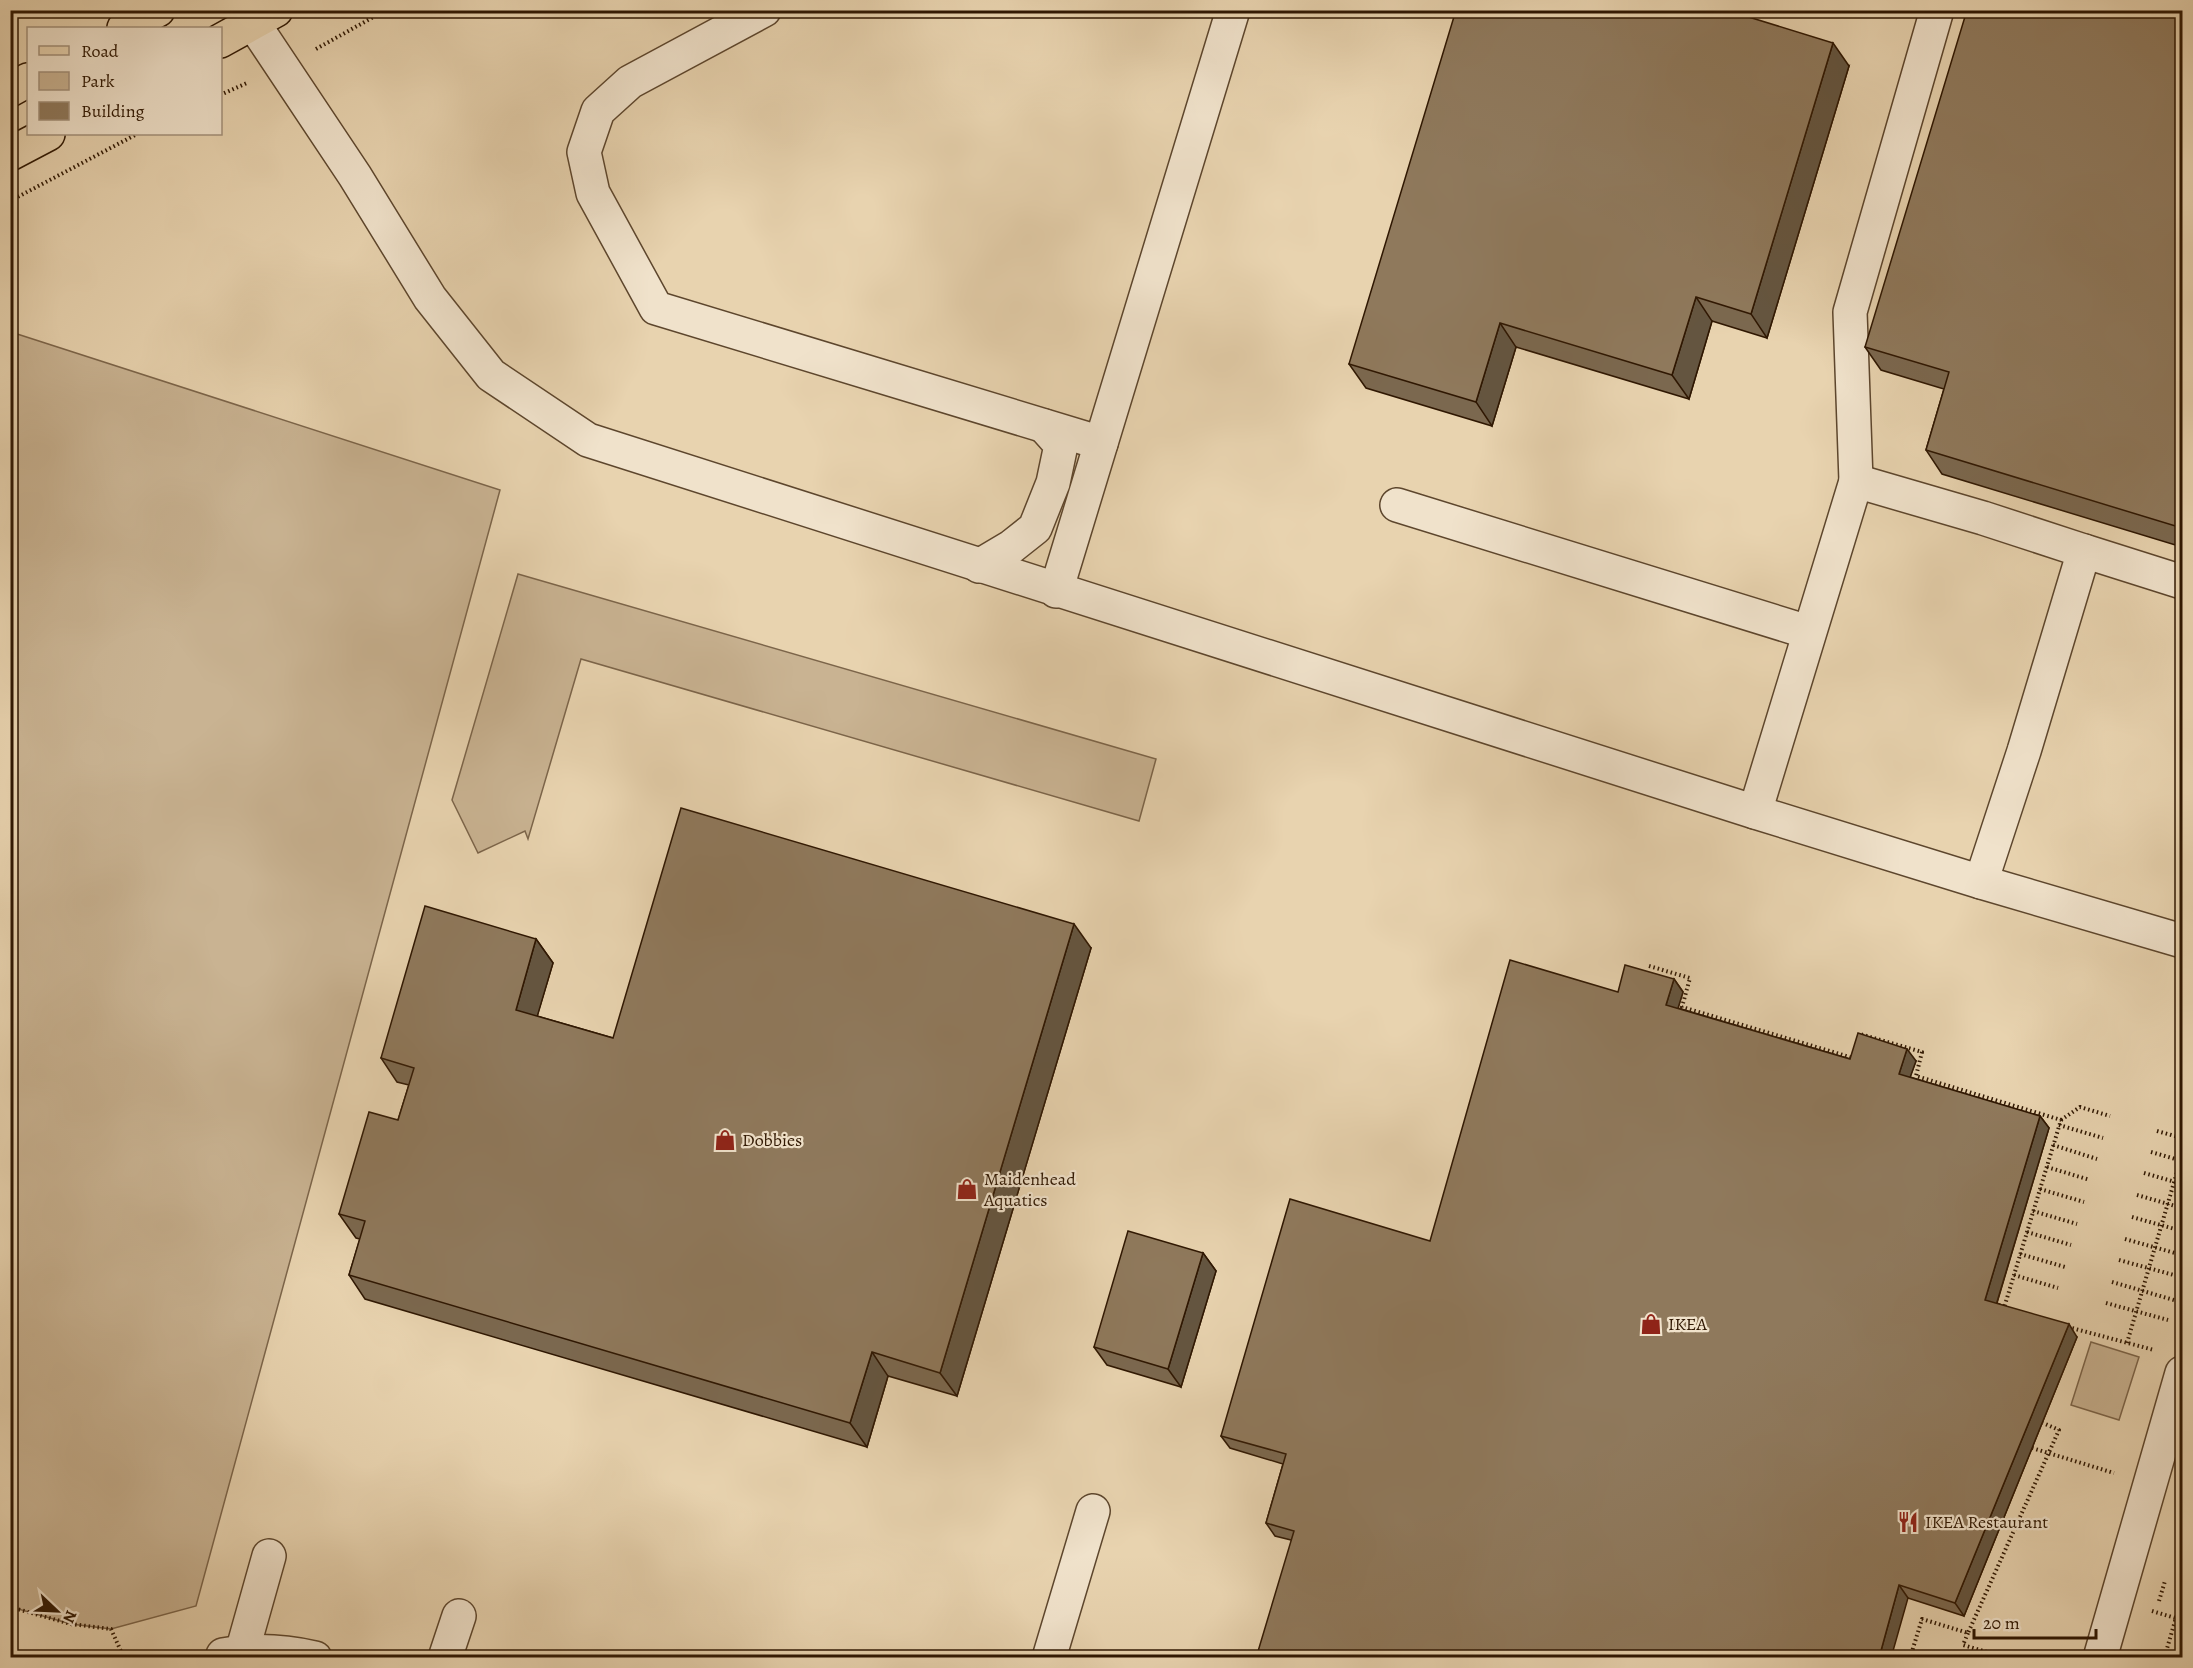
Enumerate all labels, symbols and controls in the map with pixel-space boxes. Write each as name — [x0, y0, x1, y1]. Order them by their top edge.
legend — [27, 27, 222, 135]
text: Road — [81, 39, 119, 63]
text: Park — [81, 69, 115, 93]
text: Building — [81, 99, 145, 123]
shop icon: Dobbies — [713, 1128, 737, 1152]
place label: Dobbies — [742, 1128, 802, 1152]
place label: Maidenhead Aquatics — [983, 1167, 1076, 1212]
shop icon: Maidenhead Aquatics — [955, 1177, 979, 1201]
shop icon: IKEA — [1639, 1312, 1663, 1336]
place label: IKEA — [1668, 1312, 1707, 1336]
restaurant icon: IKEA Restaurant — [1896, 1510, 1920, 1534]
place label: IKEA Restaurant — [1925, 1510, 2048, 1534]
north arrow — [27, 1581, 87, 1641]
scale bar — [1974, 1602, 2096, 1640]
text: N — [57, 1607, 82, 1626]
text: 20 m — [1983, 1611, 2020, 1635]

